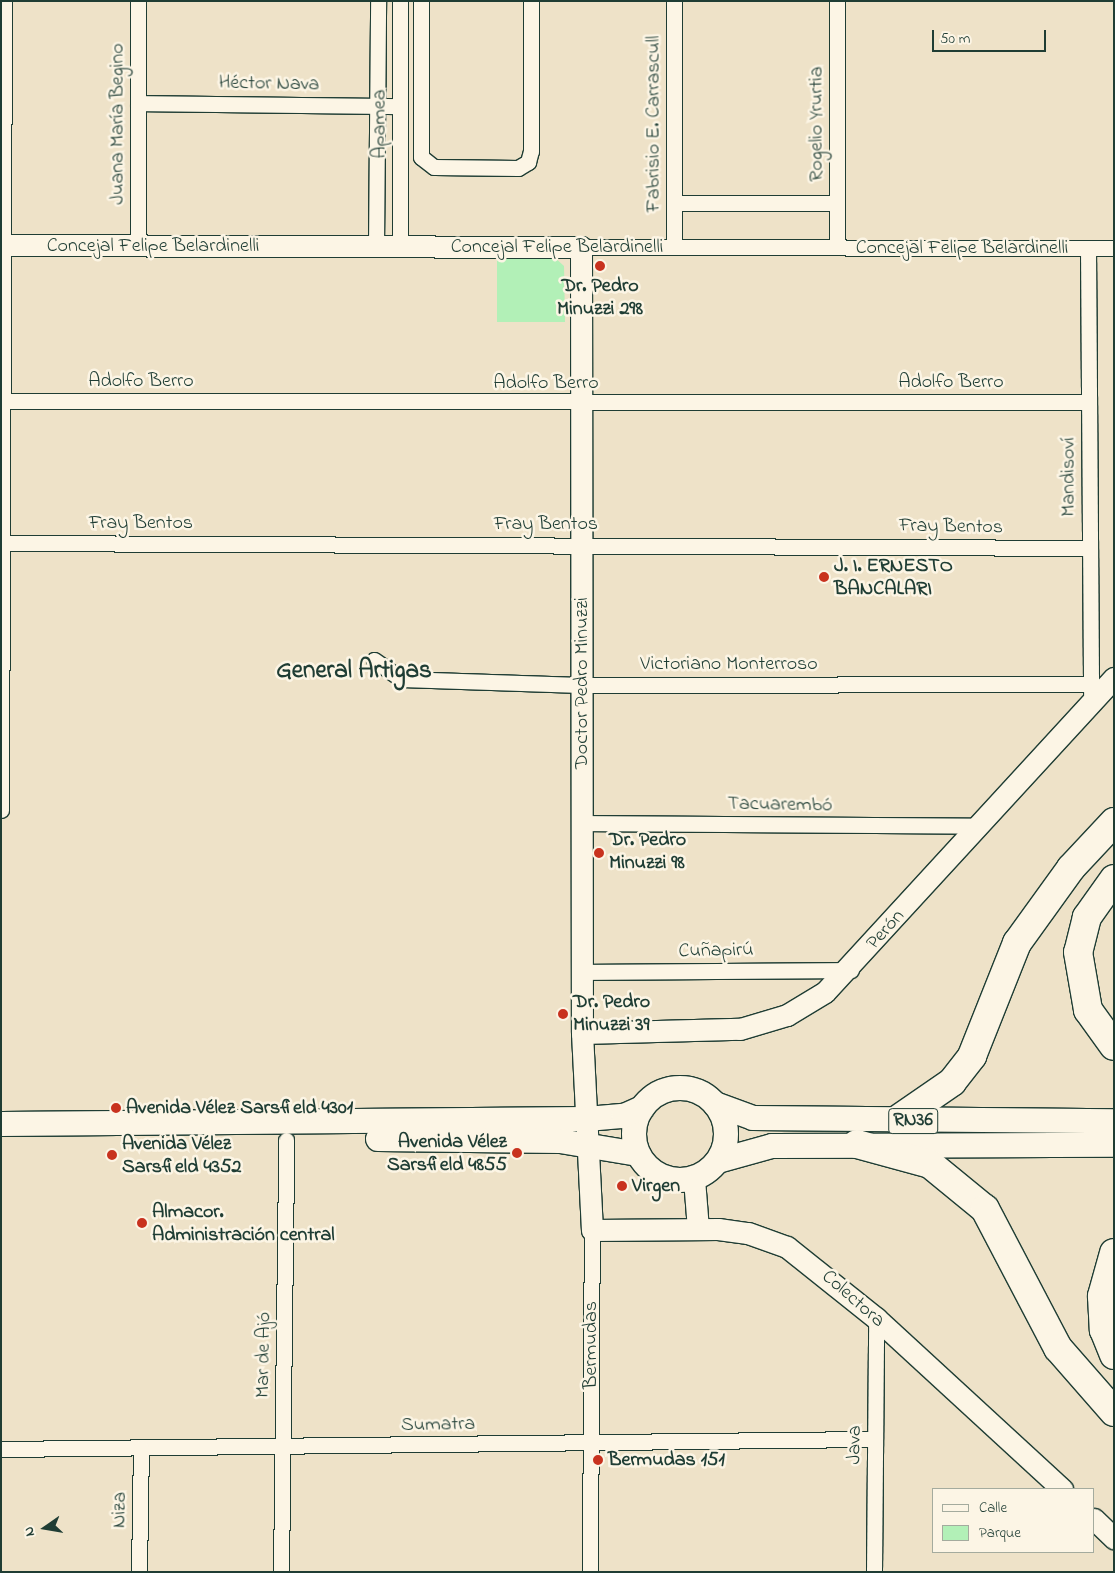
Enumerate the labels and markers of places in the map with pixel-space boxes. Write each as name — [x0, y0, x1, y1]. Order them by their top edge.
marker: Dr. Pedro Minuzzi 298 — [594, 260, 606, 272]
place label: Dr. Pedro Minuzzi 298 — [557, 274, 643, 321]
place label: J. I. ERNESTO BANCALARI — [834, 554, 953, 601]
marker: J. I. ERNESTO BANCALARI — [818, 571, 830, 583]
place label: Dr. Pedro Minuzzi 98 — [609, 829, 686, 876]
marker: Dr. Pedro Minuzzi 98 — [593, 847, 605, 859]
place label: Dr. Pedro Minuzzi 39 — [573, 990, 650, 1037]
marker: Dr. Pedro Minuzzi 39 — [557, 1008, 569, 1020]
place label: Avenida Vélez Sarsfield 4301 — [126, 1096, 353, 1120]
marker: Avenida Vélez Sarsfield 4301 — [110, 1102, 122, 1114]
place label: Avenida Vélez Sarsfield 4855 — [387, 1130, 507, 1177]
place label: Avenida Vélez Sarsfield 4352 — [122, 1132, 241, 1179]
marker: Avenida Vélez Sarsfield 4855 — [511, 1147, 523, 1159]
marker: Avenida Vélez Sarsfield 4352 — [106, 1149, 118, 1161]
place label: Virgen — [632, 1174, 680, 1198]
marker: Virgen — [616, 1180, 628, 1192]
place label: Almacor. Administración central — [152, 1200, 335, 1247]
marker: Almacor. Administración central — [136, 1217, 148, 1229]
place label: Bermudas 151 — [608, 1448, 725, 1472]
marker: Bermudas 151 — [592, 1454, 604, 1466]

